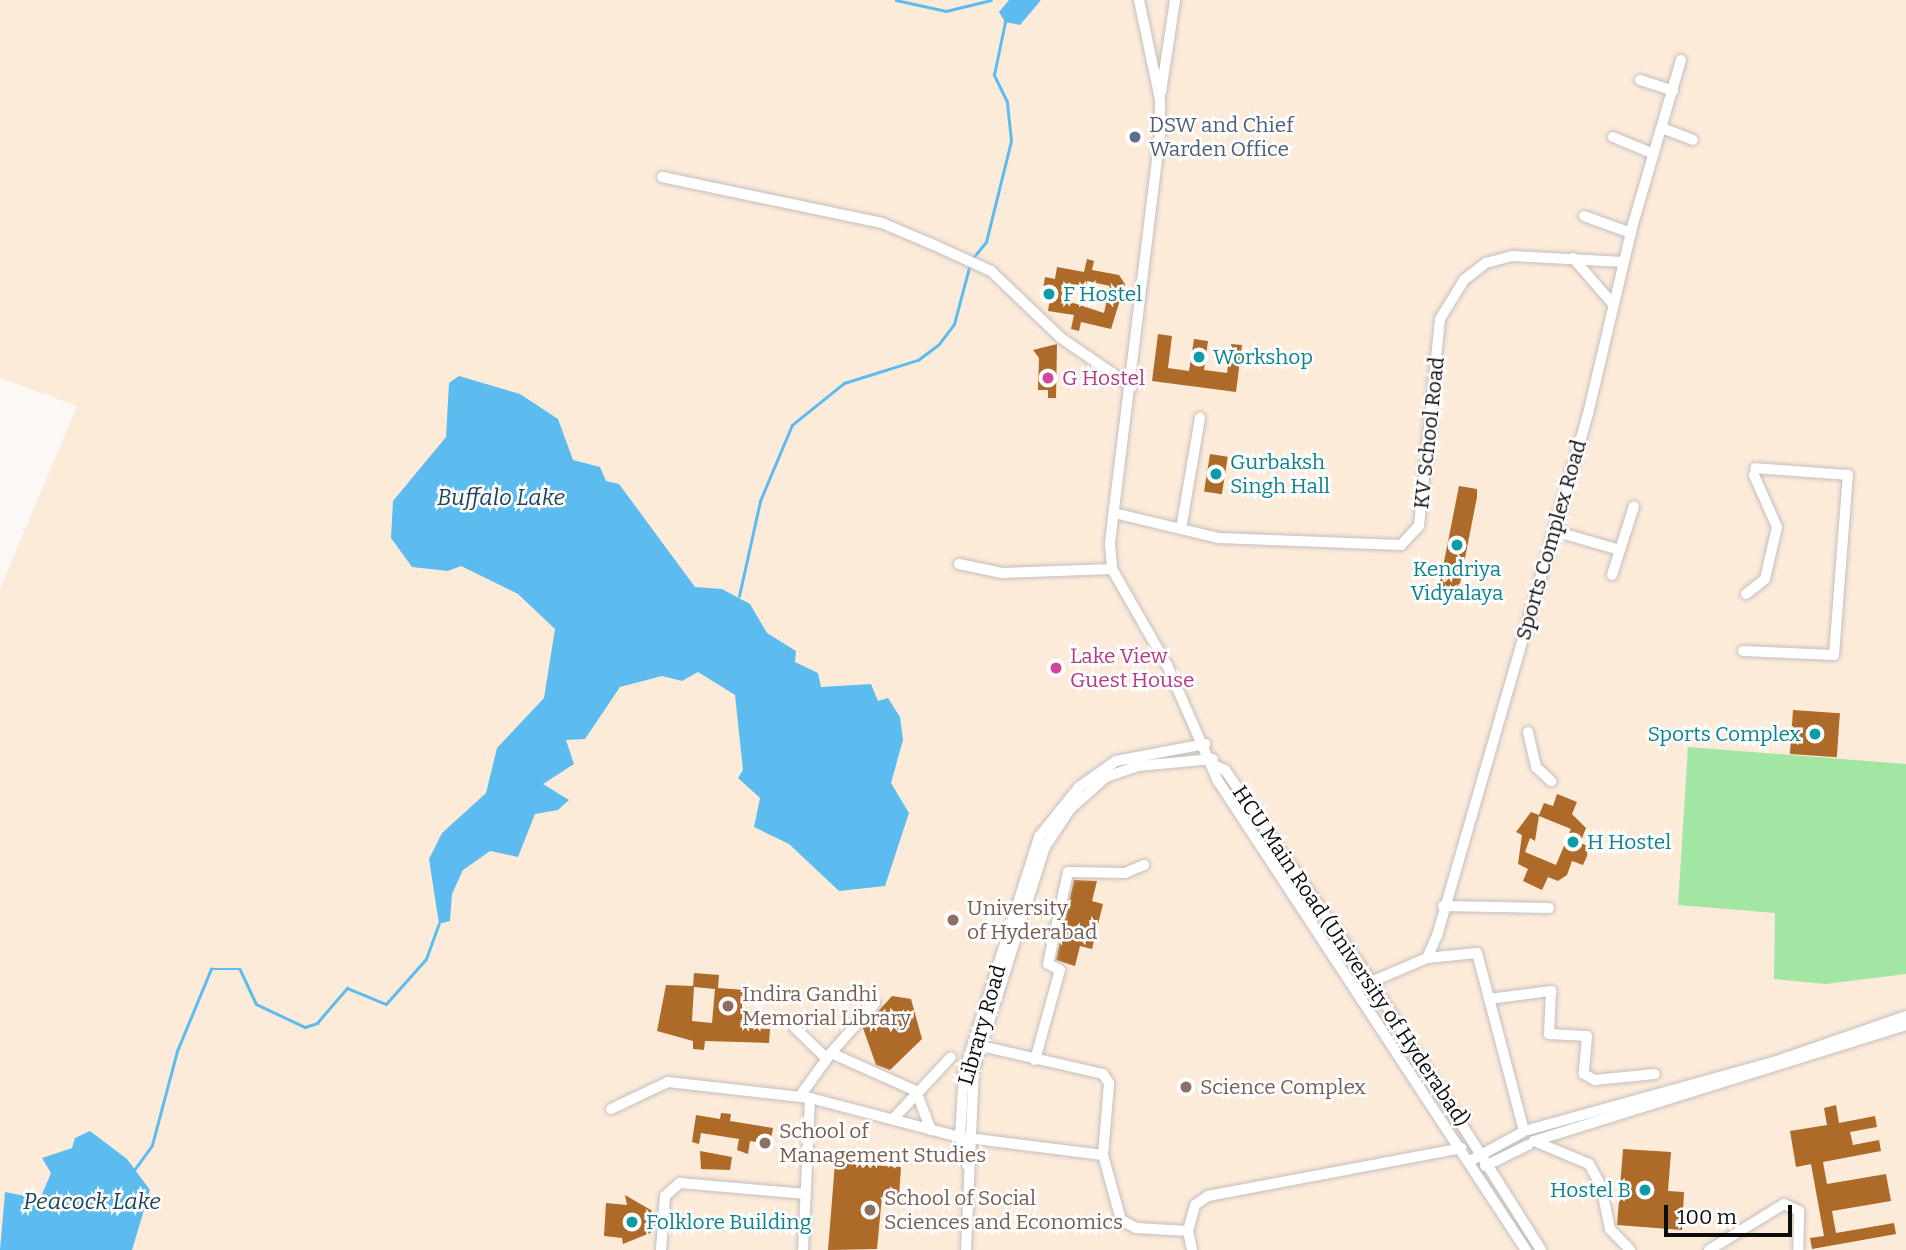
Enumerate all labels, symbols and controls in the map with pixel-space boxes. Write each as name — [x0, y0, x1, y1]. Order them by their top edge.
place label: DSW and Chief Warden Office — [1149, 112, 1294, 162]
marker: DSW and Chief Warden Office — [1127, 129, 1143, 145]
place label: F Hostel — [1063, 281, 1142, 307]
marker: F Hostel — [1041, 286, 1057, 302]
place label: Workshop — [1213, 344, 1313, 370]
marker: Workshop — [1191, 349, 1207, 365]
street label: KV School Road — [1408, 356, 1450, 510]
place label: G Hostel — [1062, 365, 1145, 391]
marker: G Hostel — [1040, 370, 1056, 386]
street label: Sports Complex Road — [1510, 437, 1592, 643]
place label: Gurbaksh Singh Hall — [1230, 449, 1330, 499]
marker: Gurbaksh Singh Hall — [1208, 466, 1224, 482]
water label: Buffalo Lake — [437, 483, 565, 511]
marker: Kendriya Vidyalaya — [1449, 537, 1465, 553]
place label: Kendriya Vidyalaya — [1411, 556, 1503, 606]
place label: Lake View Guest House — [1070, 643, 1195, 693]
marker: Lake View Guest House — [1048, 660, 1064, 676]
place label: Sports Complex — [1647, 721, 1801, 747]
marker: Sports Complex — [1807, 726, 1823, 742]
street label: HCU Main Road (University of Hyderabad) — [1227, 781, 1475, 1131]
place label: H Hostel — [1587, 829, 1671, 855]
marker: H Hostel — [1565, 834, 1581, 850]
place label: University of Hyderabad — [967, 895, 1098, 945]
marker: University of Hyderabad — [945, 912, 961, 928]
street label: Library Road — [953, 962, 1011, 1088]
place label: Indira Gandhi Memorial Library — [742, 981, 911, 1031]
marker: Indira Gandhi Memorial Library — [720, 998, 736, 1014]
place label: Science Complex — [1200, 1074, 1366, 1100]
marker: Science Complex — [1178, 1079, 1194, 1095]
place label: School of Management Studies — [779, 1118, 986, 1168]
marker: School of Management Studies — [757, 1135, 773, 1151]
place label: Hostel B — [1550, 1177, 1631, 1203]
marker: Hostel B — [1637, 1182, 1653, 1198]
place label: School of Social Sciences and Economics — [884, 1185, 1123, 1235]
water label: Peacock Lake — [23, 1187, 161, 1215]
scale bar — [1668, 1190, 1796, 1234]
marker: School of Social Sciences and Economics — [862, 1202, 878, 1218]
text: 100 m — [1677, 1204, 1737, 1230]
place label: Folklore Building — [646, 1209, 811, 1235]
marker: Folklore Building — [624, 1214, 640, 1230]

